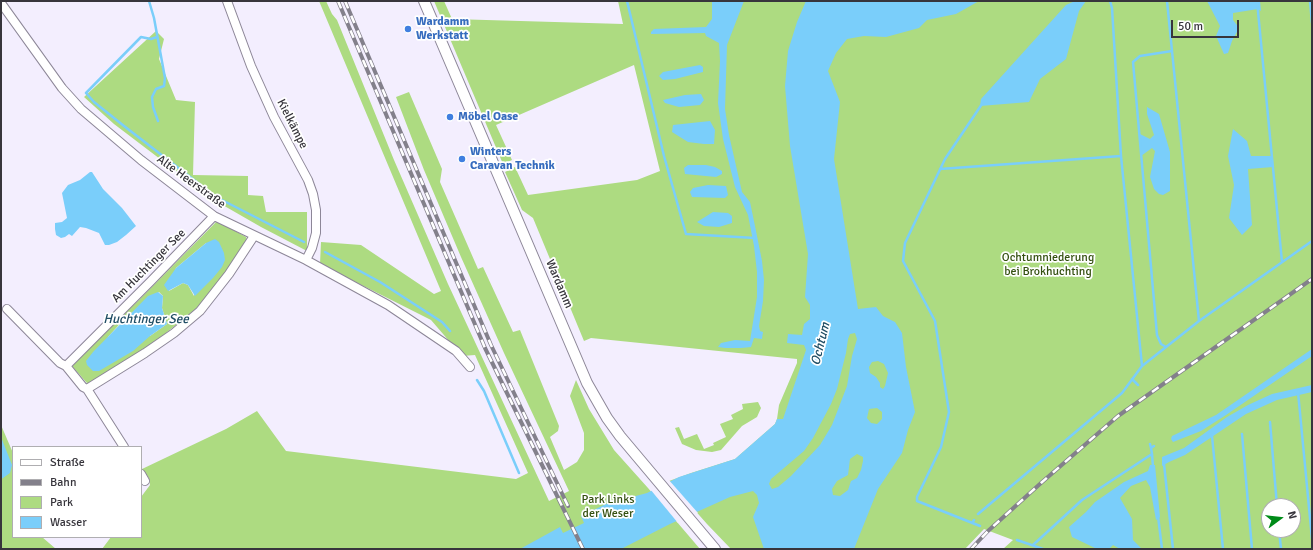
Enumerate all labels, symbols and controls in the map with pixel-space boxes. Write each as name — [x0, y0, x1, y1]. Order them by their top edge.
scale bar — [1173, 12, 1241, 38]
place label: Wardamm Werkstatt — [416, 15, 469, 43]
text: 50 m — [1178, 19, 1203, 34]
marker: Wardamm Werkstatt — [403, 24, 413, 34]
street label: Kielkämpe — [273, 97, 311, 151]
place label: Möbel Oase — [458, 110, 518, 124]
marker: Möbel Oase — [445, 112, 455, 122]
place label: Winters Caravan Technik — [470, 145, 555, 173]
street label: Alte Heerstraße — [154, 152, 228, 212]
marker: Winters Caravan Technik — [457, 154, 467, 164]
street label: Am Huchtinger See — [109, 226, 189, 306]
park label: Ochtumniederung bei Brokhuchting — [1002, 251, 1094, 279]
street label: Wardamm — [542, 257, 576, 311]
water label: Huchtinger See — [103, 312, 189, 328]
water label: Ochtum — [808, 321, 834, 367]
legend — [12, 446, 142, 538]
text: Straße — [50, 455, 85, 470]
text: Bahn — [50, 475, 76, 490]
park label: Park Links der Weser — [582, 493, 634, 521]
text: Park — [50, 495, 73, 510]
north arrow — [1261, 498, 1301, 538]
text: N — [1285, 510, 1299, 520]
text: Wasser — [50, 515, 87, 530]

